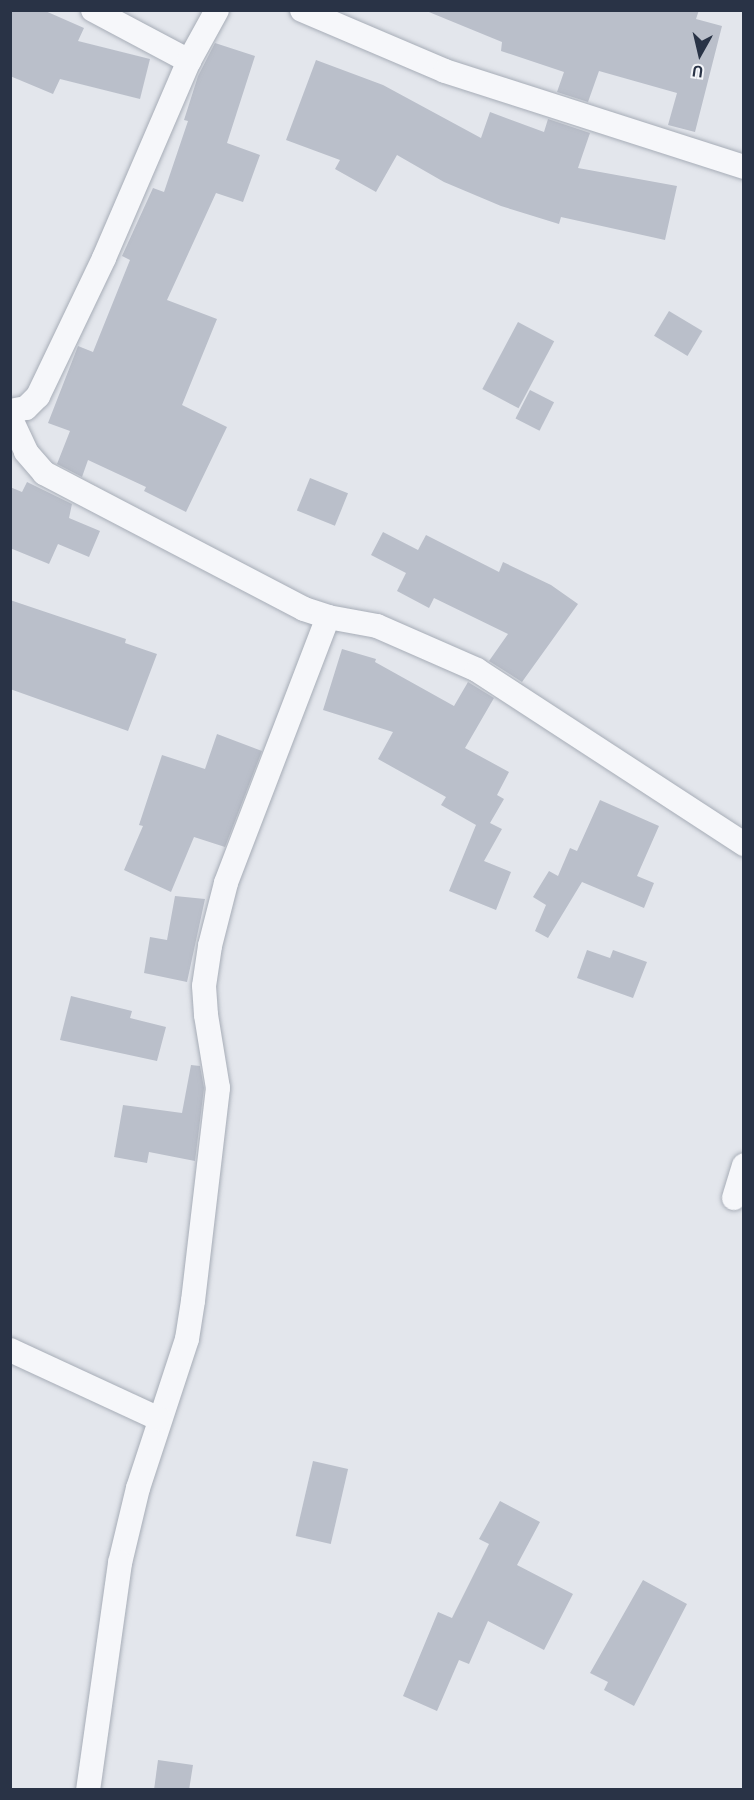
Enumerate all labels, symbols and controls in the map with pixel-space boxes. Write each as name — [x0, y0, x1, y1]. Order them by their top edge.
north arrow — [670, 24, 730, 84]
text: U — [691, 62, 704, 82]

